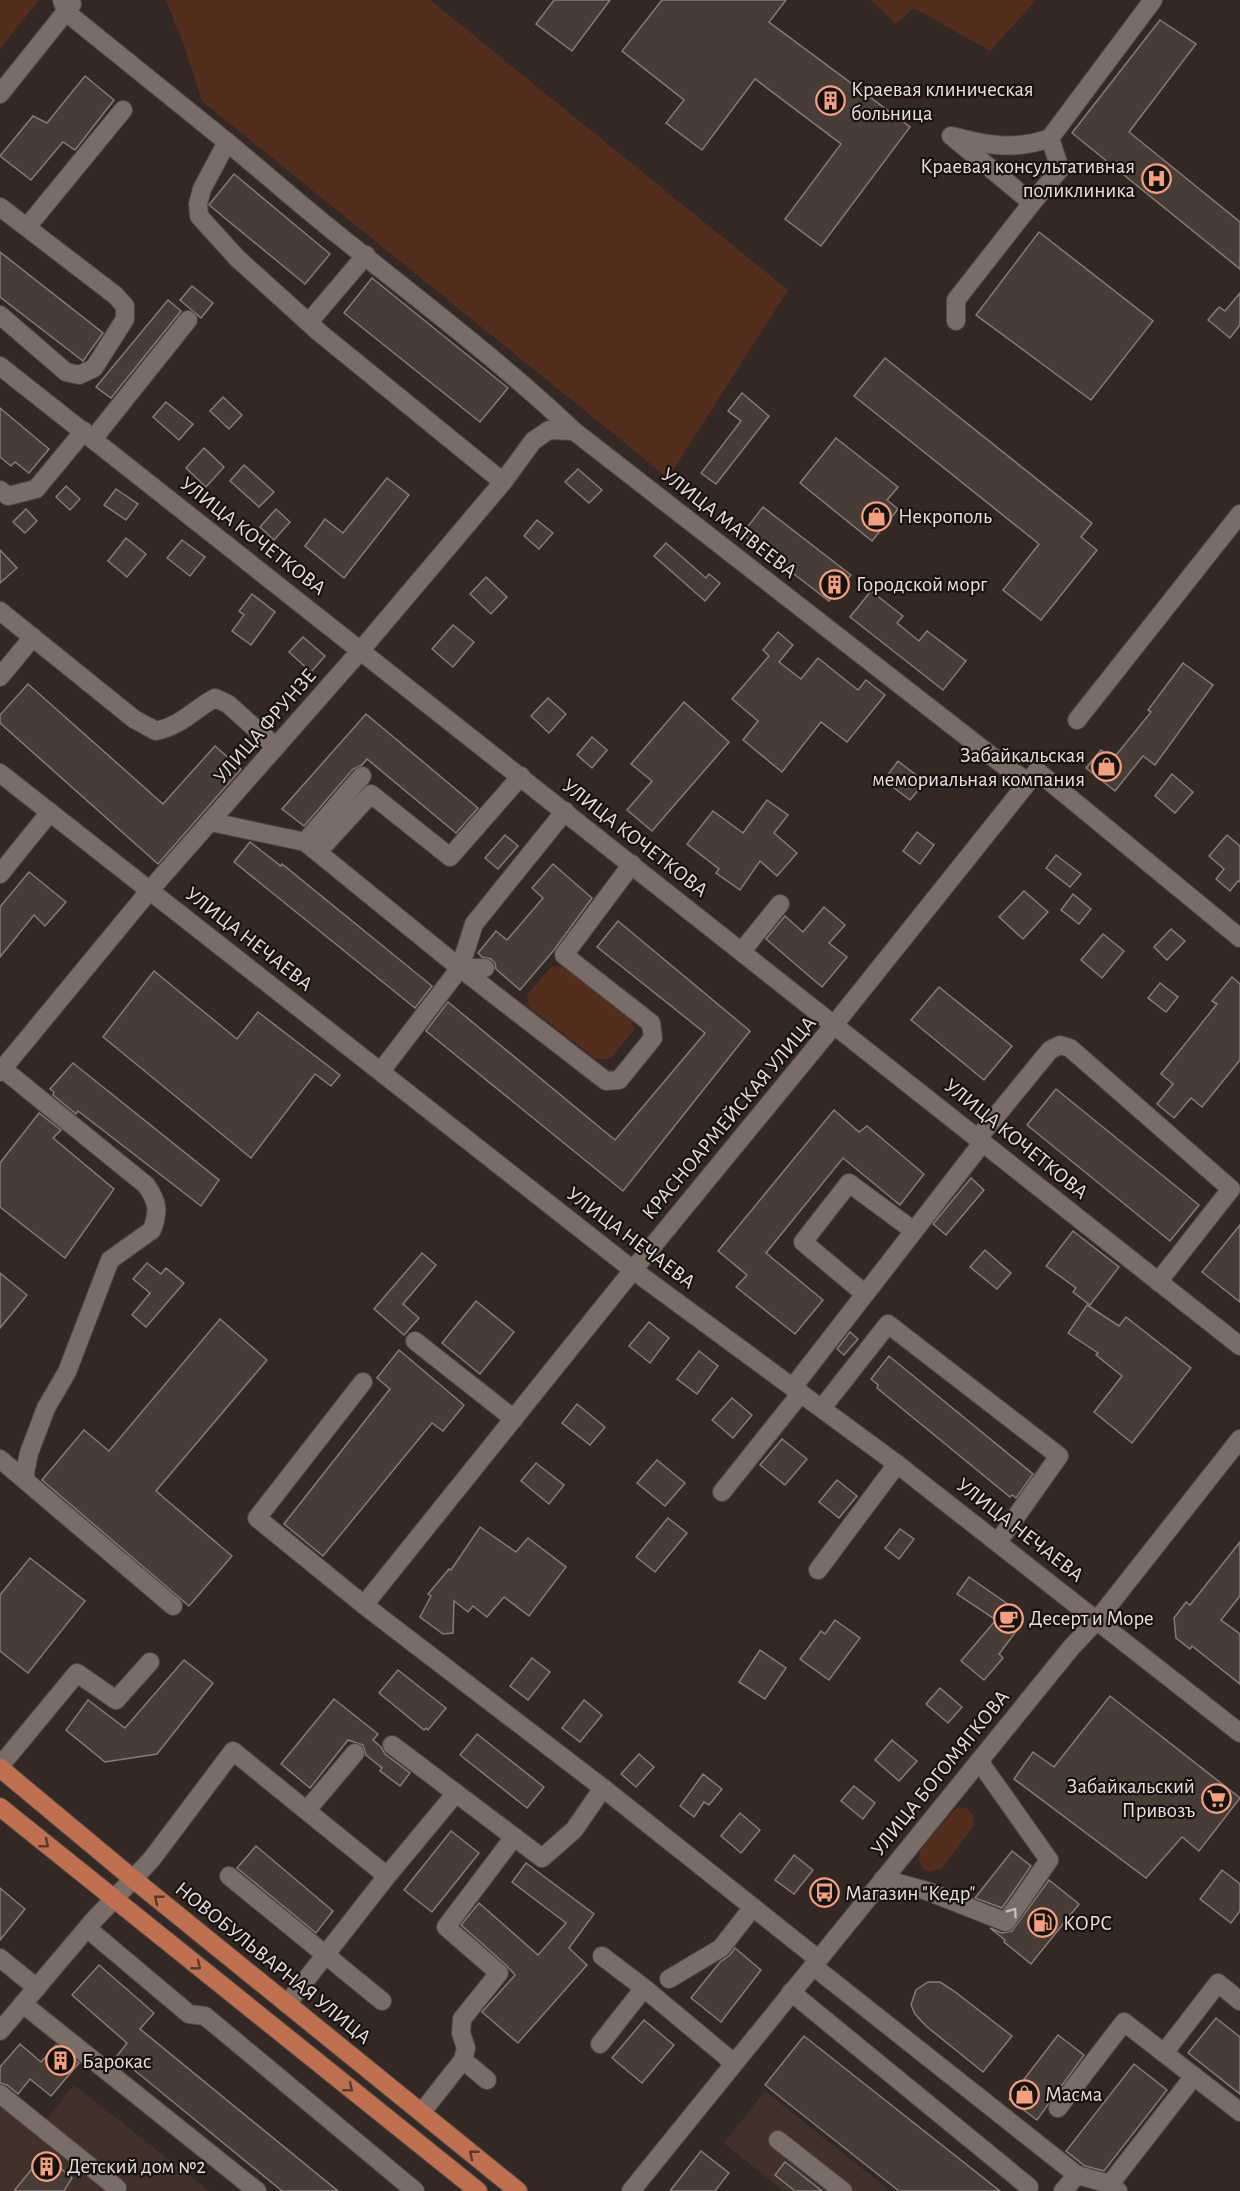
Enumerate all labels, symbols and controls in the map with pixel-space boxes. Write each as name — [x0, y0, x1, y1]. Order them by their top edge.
place label: Краевая клиническая больница — [851, 79, 1034, 124]
building icon: Краевая клиническая больница — [814, 85, 846, 117]
place label: Краевая консультативная поликлиника — [920, 156, 1135, 201]
hospital icon: Краевая консультативная поликлиника — [1140, 162, 1172, 194]
street label: УЛИЦА МАТВЕЕВА — [657, 464, 801, 582]
street label: УЛИЦА КОЧЕТКОВА — [176, 473, 330, 599]
shop icon: Некрополь — [861, 500, 893, 532]
place label: Некрополь — [898, 506, 992, 527]
building icon: Городской морг — [819, 568, 851, 600]
place label: Городской морг — [856, 574, 988, 595]
street label: УЛИЦА ФРУНЗЕ — [210, 665, 320, 787]
place label: Забайкальская мемориальная компания — [872, 745, 1085, 790]
shop icon: Забайкальская мемориальная компания — [1090, 751, 1122, 783]
street label: УЛИЦА КОЧЕТКОВА — [558, 775, 712, 901]
street label: УЛИЦА НЕЧАЕВА — [182, 883, 316, 995]
street label: КРАСНОАРМЕЙСКАЯ УЛИЦА — [637, 1012, 820, 1224]
street label: УЛИЦА КОЧЕТКОВА — [940, 1075, 1092, 1203]
street label: УЛИЦА НЕЧАЕВА — [563, 1183, 699, 1293]
street label: УЛИЦА НЕЧАЕВА — [953, 1474, 1087, 1586]
cafe icon: Десерт и Море — [992, 1602, 1024, 1634]
place label: Десерт и Море — [1029, 1608, 1154, 1629]
street label: УЛИЦА БОГОМЯГКОВА — [867, 1686, 1013, 1860]
place label: Забайкальский Привозъ — [1067, 1776, 1195, 1821]
supermarket icon: Забайкальский Привозъ — [1200, 1782, 1232, 1814]
one-way arrow — [38, 1836, 49, 1847]
bus stop icon: Магазин "Кедр" — [808, 1877, 840, 1909]
street label: НОВОБУЛЬВАРНАЯ УЛИЦА — [171, 1878, 375, 2048]
place label: Магазин "Кедр" — [845, 1883, 975, 1904]
one-way arrow — [154, 1896, 165, 1907]
fuel station icon: КОРС — [1026, 1907, 1058, 1939]
one-way arrow — [1006, 1908, 1017, 1919]
place label: КОРС — [1063, 1913, 1112, 1934]
one-way arrow — [190, 1959, 201, 1970]
building icon: Барокас — [45, 2045, 77, 2077]
place label: Барокас — [82, 2051, 152, 2072]
shop icon: Масма — [1008, 2078, 1040, 2110]
one-way arrow — [342, 2081, 353, 2092]
place label: Масма — [1045, 2084, 1103, 2105]
building icon: Детский дом №2 — [30, 2150, 62, 2182]
one-way arrow — [469, 2150, 480, 2161]
place label: Детский дом №2 — [67, 2156, 206, 2177]

